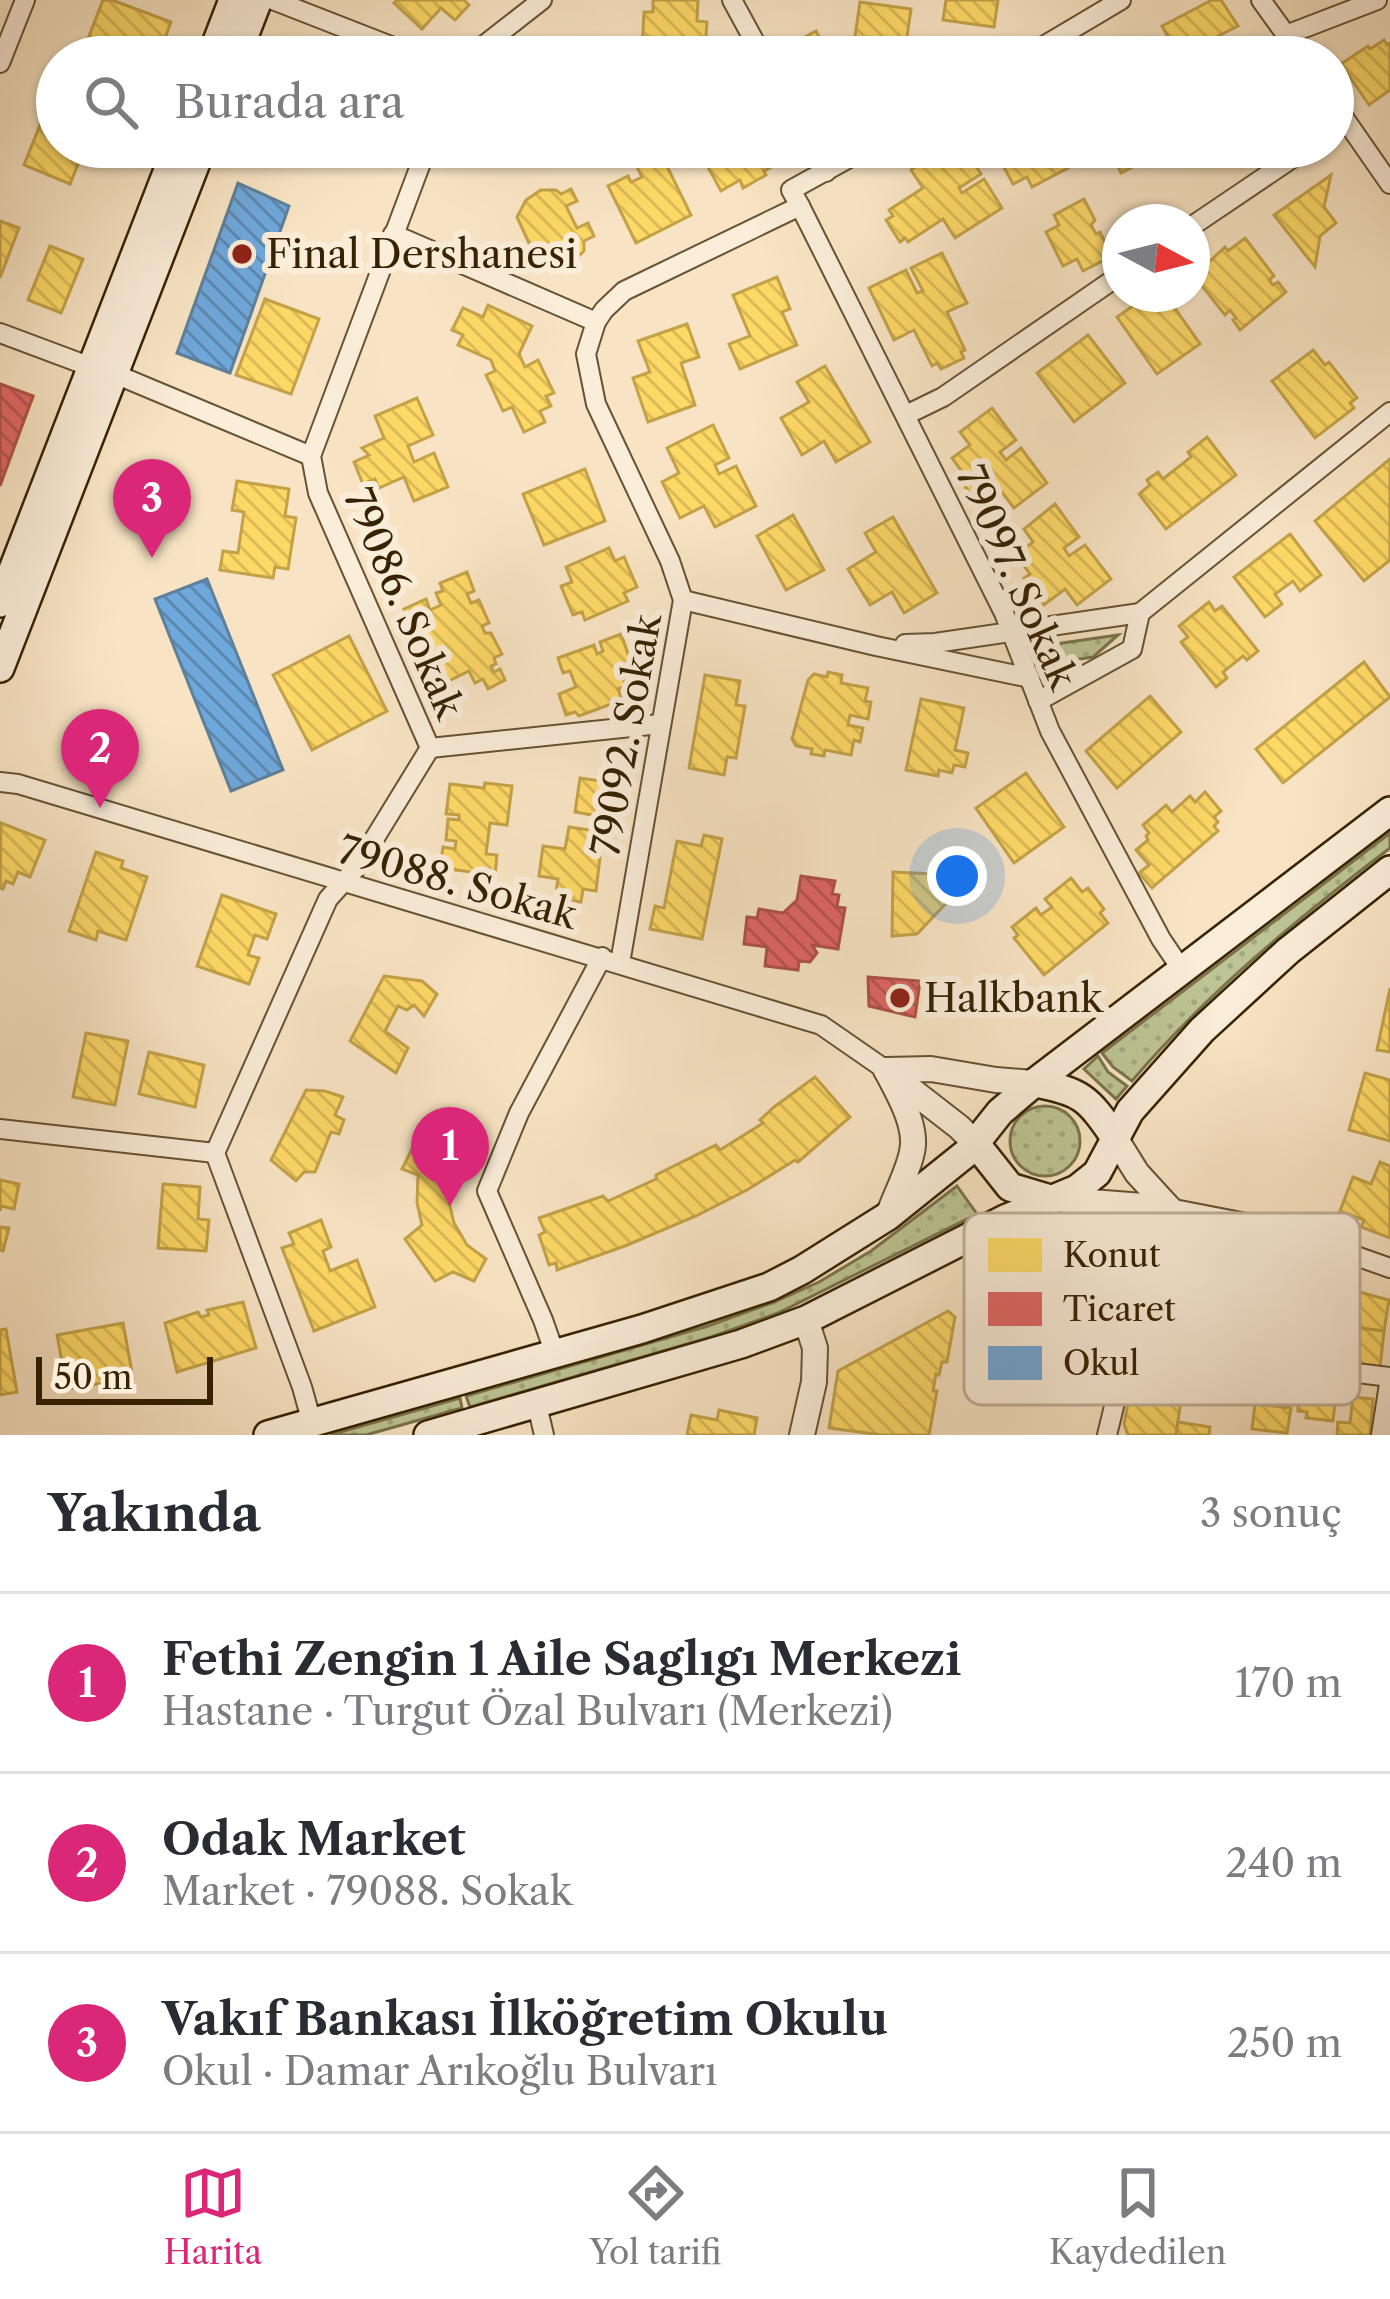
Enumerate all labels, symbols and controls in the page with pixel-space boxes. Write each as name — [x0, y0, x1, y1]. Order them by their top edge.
search box — [36, 36, 1354, 168]
icon: search — [78, 69, 144, 135]
text: Burada ara — [174, 74, 404, 130]
north arrow — [1102, 204, 1210, 312]
place label: Final Dershanesi — [266, 230, 577, 278]
marker: Final Dershanesi — [229, 241, 255, 267]
street label: 79097. Sokak — [946, 458, 1088, 697]
pin: 3 — [113, 459, 191, 558]
street label: 79086. Sokak — [334, 481, 475, 727]
street label: 79092. Sokak — [581, 609, 671, 860]
pin: 2 — [61, 709, 139, 808]
street label: 79088. Sokak — [333, 825, 584, 939]
your location — [927, 846, 987, 906]
place label: Halkbank — [924, 974, 1104, 1022]
marker: Halkbank — [887, 985, 913, 1011]
pin: 1 — [411, 1107, 489, 1206]
legend — [964, 1213, 1360, 1405]
text: Konut — [1063, 1235, 1161, 1276]
text: Ticaret — [1063, 1289, 1176, 1330]
text: Okul — [1063, 1343, 1140, 1384]
scale bar — [36, 1351, 213, 1404]
text: 50 m — [54, 1357, 132, 1398]
text: Yakında — [48, 1482, 261, 1544]
text: 3 sonuç — [1200, 1489, 1342, 1537]
text: Fethi Zengin 1 Aile Saglıgı Merkezi — [162, 1631, 961, 1687]
text: 1 — [78, 1659, 96, 1707]
text: 170 m — [1235, 1659, 1342, 1707]
text: Hastane · Turgut Özal Bulvarı (Merkezi) — [162, 1687, 893, 1735]
text: Odak Market — [162, 1811, 466, 1867]
text: 2 — [75, 1839, 99, 1887]
text: 240 m — [1226, 1839, 1342, 1887]
text: Market · 79088. Sokak — [162, 1867, 572, 1915]
text: Vakıf Bankası İlköğretim Okulu — [162, 1991, 888, 2047]
text: 3 — [76, 2019, 98, 2067]
text: 250 m — [1227, 2019, 1342, 2067]
text: Okul · Damar Arıkoğlu Bulvarı — [162, 2047, 717, 2095]
tab: Harita — [164, 2160, 262, 2273]
tab: Yol tarifi — [589, 2160, 722, 2273]
tab: Kaydedilen — [1049, 2160, 1226, 2273]

